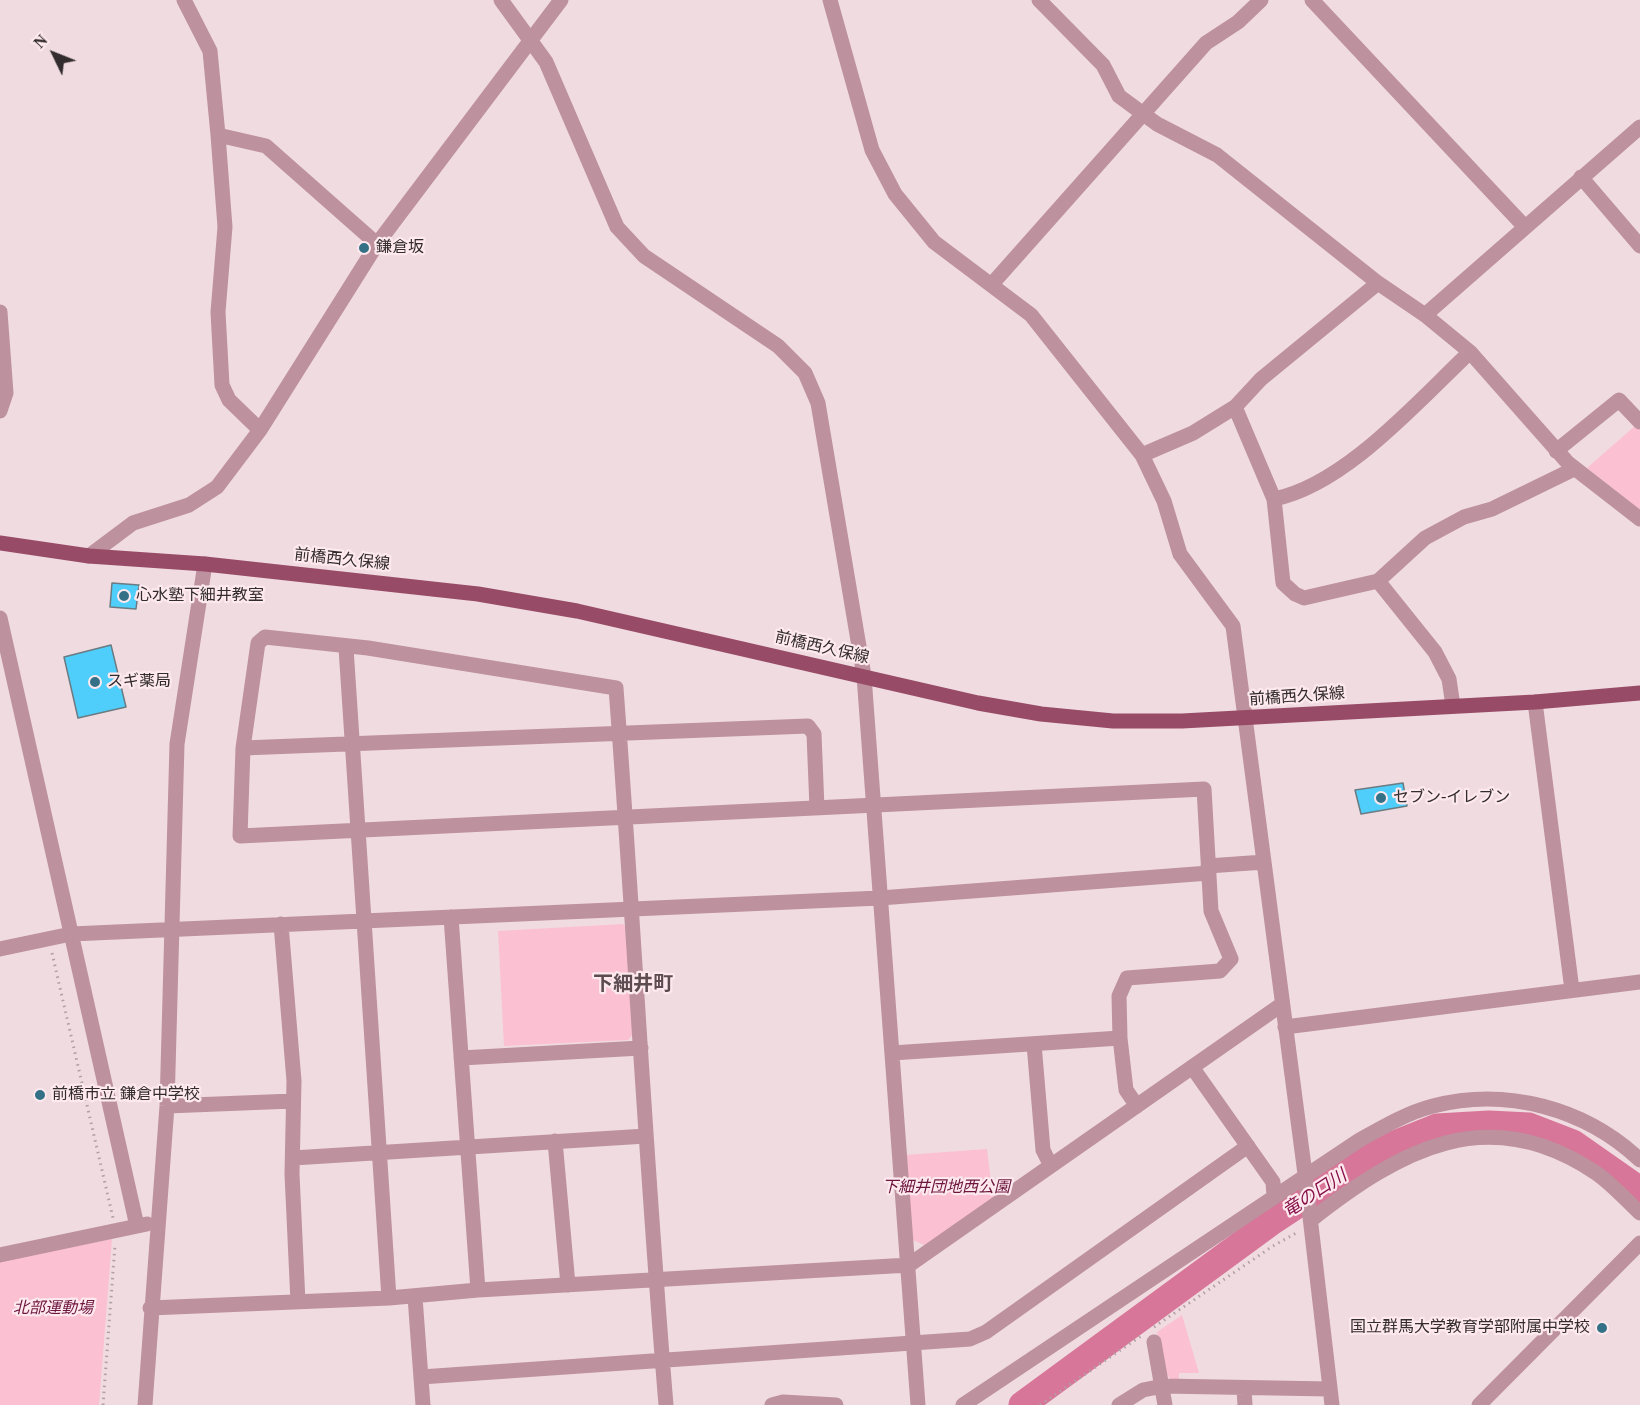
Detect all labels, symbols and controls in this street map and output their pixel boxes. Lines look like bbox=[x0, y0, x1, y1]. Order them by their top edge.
north arrow bbox=[24, 24, 84, 84]
text: N bbox=[30, 31, 51, 51]
place label: 鎌倉坂 bbox=[376, 238, 424, 258]
marker: 鎌倉坂 bbox=[357, 241, 371, 255]
street label: 前橋西久保線 bbox=[293, 545, 391, 575]
place label: 心水塾下細井教室 bbox=[136, 586, 264, 606]
marker: 心水塾下細井教室 bbox=[117, 589, 131, 603]
street label: 前橋西久保線 bbox=[773, 628, 871, 668]
place label: スギ薬局 bbox=[107, 672, 171, 692]
marker: スギ薬局 bbox=[88, 675, 102, 689]
street label: 前橋西久保線 bbox=[1248, 684, 1346, 710]
place label: セブン-イレブン bbox=[1393, 788, 1510, 808]
marker: セブン-イレブン bbox=[1374, 791, 1388, 805]
district label: 下細井町 bbox=[593, 973, 673, 997]
place label: 前橋市立 鎌倉中学校 bbox=[52, 1085, 200, 1105]
marker: 前橋市立 鎌倉中学校 bbox=[33, 1088, 47, 1102]
water label: 竜の口川 bbox=[1279, 1165, 1351, 1223]
park label: 下細井団地西公園 bbox=[882, 1178, 1010, 1198]
park label: 北部運動場 bbox=[13, 1299, 93, 1319]
place label: 国立群馬大学教育学部附属中学校 bbox=[1350, 1318, 1590, 1338]
marker: 国立群馬大学教育学部附属中学校 bbox=[1595, 1321, 1609, 1335]

